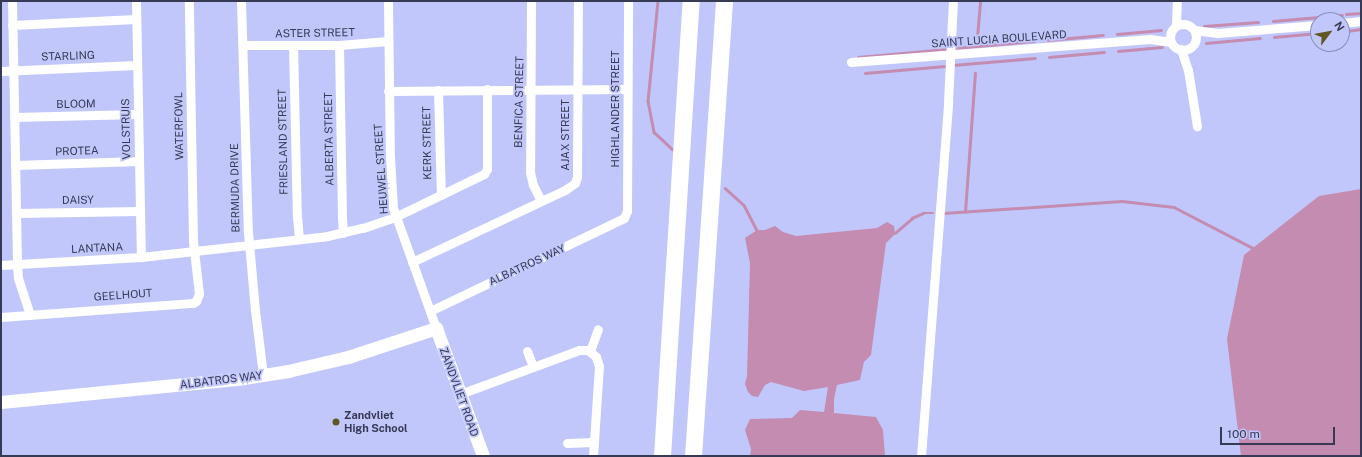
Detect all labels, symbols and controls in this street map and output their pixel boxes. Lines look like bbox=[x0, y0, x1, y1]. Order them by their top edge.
north arrow bbox=[1310, 12, 1350, 52]
text: N bbox=[1332, 19, 1347, 33]
street label: ASTER STREET bbox=[275, 26, 355, 40]
street label: SAINT LUCIA BOULEVARD bbox=[931, 28, 1067, 50]
street label: STARLING bbox=[41, 48, 95, 64]
street label: HIGHLANDER STREET bbox=[608, 51, 622, 167]
street label: BENFICA STREET bbox=[512, 56, 526, 148]
street label: FRIESLAND STREET bbox=[275, 89, 291, 195]
street label: WATERFOWL bbox=[172, 92, 186, 160]
street label: ALBERTA STREET bbox=[322, 92, 336, 186]
street label: BLOOM bbox=[56, 97, 96, 111]
street label: VOLSTRUIS bbox=[119, 98, 133, 160]
street label: AJAX STREET bbox=[558, 99, 572, 171]
street label: KERK STREET bbox=[420, 106, 434, 180]
street label: HEUWEL STREET bbox=[371, 123, 391, 215]
street label: BERMUDA DRIVE bbox=[228, 143, 242, 233]
street label: PROTEA bbox=[55, 144, 99, 158]
street label: DAISY bbox=[62, 193, 94, 207]
street label: LANTANA bbox=[71, 240, 123, 256]
street label: ALBATROS WAY bbox=[487, 241, 567, 289]
street label: GEELHOUT bbox=[93, 286, 153, 304]
street label: ZANDVLIET ROAD bbox=[437, 346, 481, 438]
street label: ALBATROS WAY bbox=[179, 368, 263, 392]
place label: Zandvliet High School bbox=[344, 409, 408, 435]
marker: Zandvliet High School bbox=[331, 417, 341, 427]
scale bar bbox=[1222, 419, 1337, 445]
text: 100 m bbox=[1227, 427, 1260, 441]

